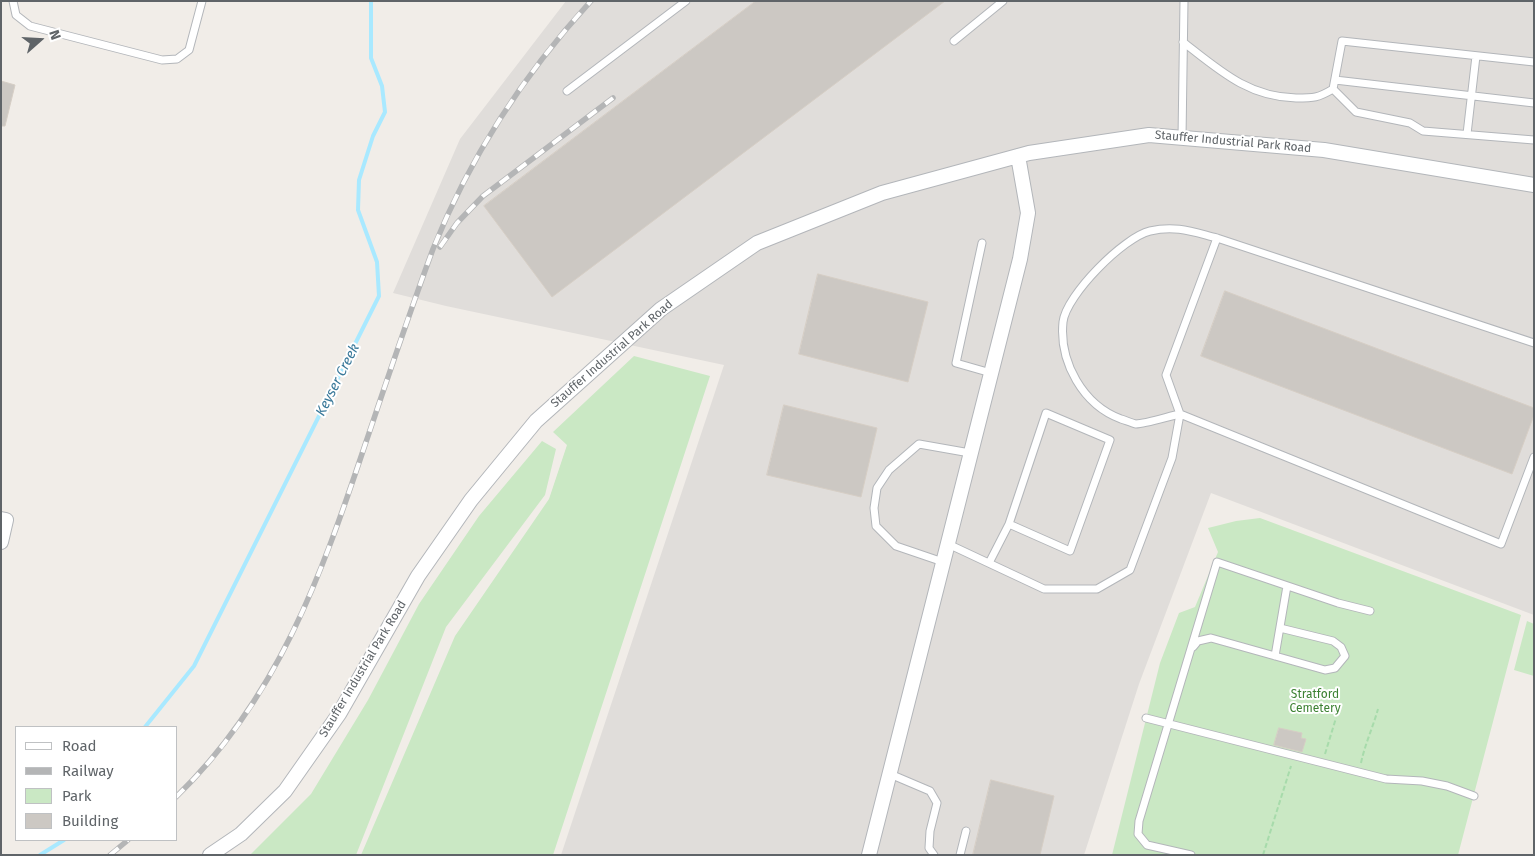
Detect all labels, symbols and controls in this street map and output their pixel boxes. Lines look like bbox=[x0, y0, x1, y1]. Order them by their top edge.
north arrow bbox=[15, 15, 65, 65]
text: N bbox=[45, 28, 64, 42]
street label: Stauffer Industrial Park Road bbox=[1154, 128, 1312, 156]
street label: Stauffer Industrial Park Road bbox=[548, 297, 676, 411]
water label: Keyser Creek bbox=[313, 341, 363, 419]
street label: Stauffer Industrial Park Road bbox=[316, 598, 410, 740]
park label: Stratford Cemetery bbox=[1289, 688, 1341, 716]
legend bbox=[15, 726, 178, 841]
text: Road bbox=[62, 737, 97, 755]
text: Railway bbox=[62, 762, 114, 780]
text: Park bbox=[62, 787, 92, 805]
text: Building bbox=[62, 812, 118, 830]

